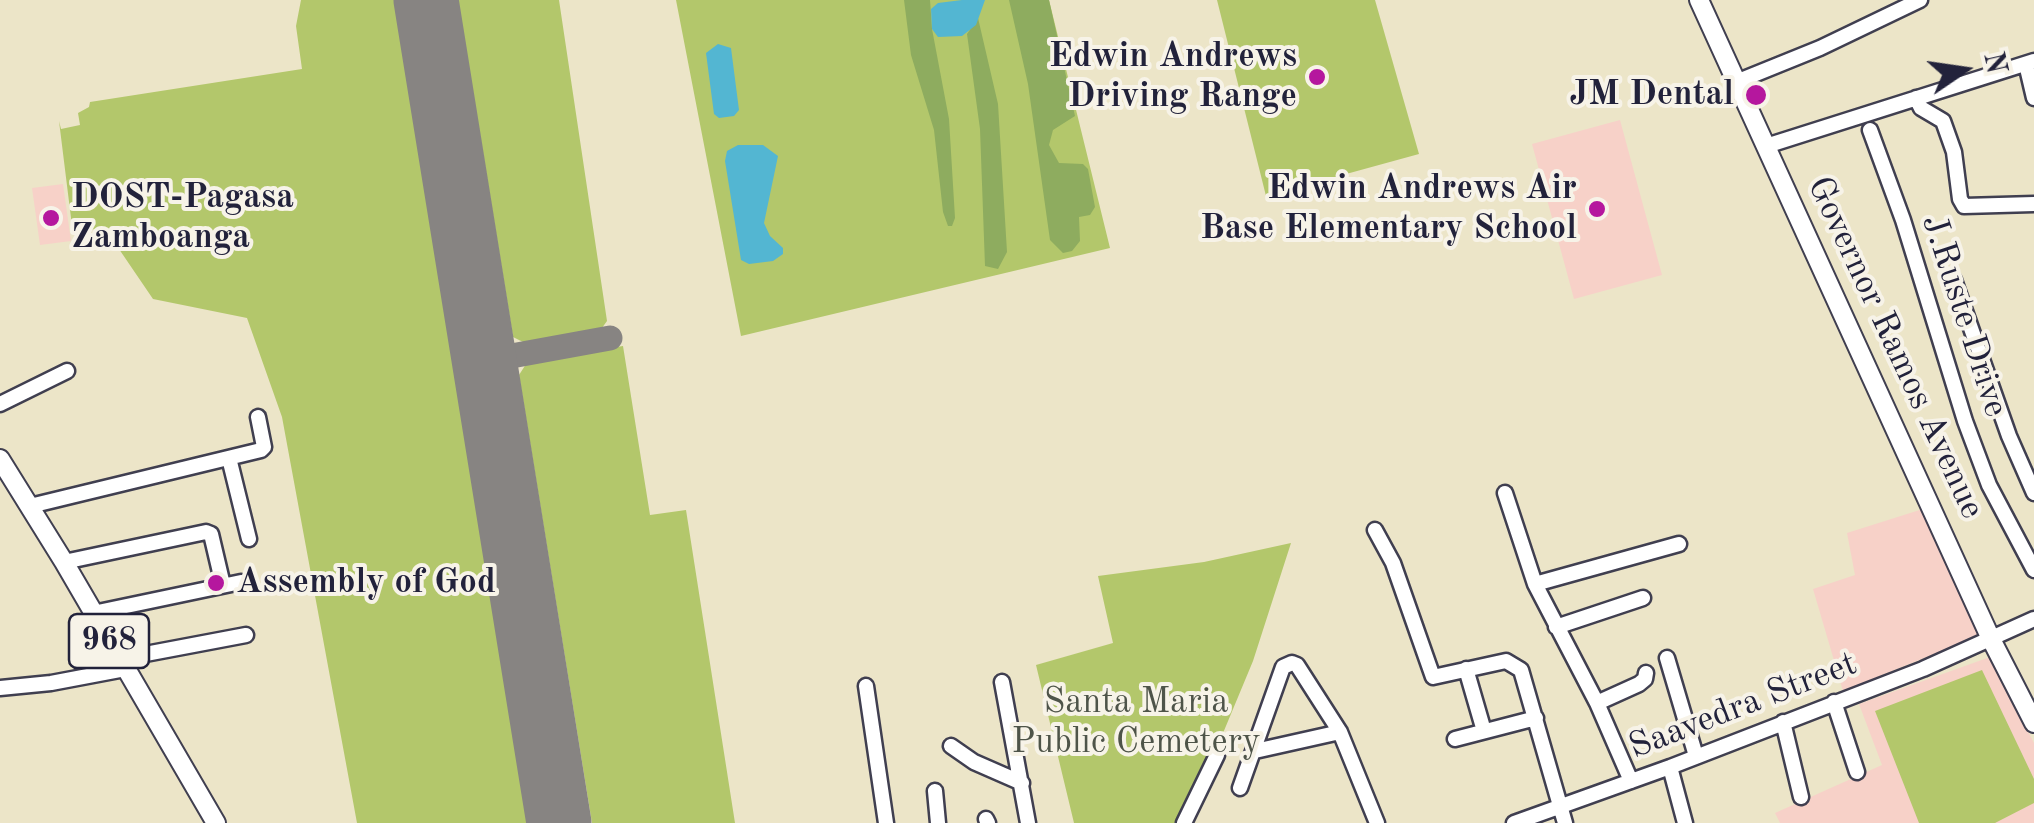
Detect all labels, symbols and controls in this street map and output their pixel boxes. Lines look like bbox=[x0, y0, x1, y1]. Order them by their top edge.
north arrow bbox=[1914, 20, 2014, 120]
place label: Edwin Andrews Driving Range bbox=[1049, 36, 1297, 118]
text: N bbox=[1977, 50, 2009, 77]
marker: Edwin Andrews Driving Range bbox=[1306, 66, 1328, 88]
place label: JM Dental bbox=[1569, 74, 1734, 116]
marker: JM Dental bbox=[1743, 82, 1769, 108]
place label: Edwin Andrews Air Base Elementary School bbox=[1200, 168, 1577, 250]
street label: Governor Ramos Avenue bbox=[1797, 170, 1993, 526]
place label: DOST-Pagasa Zamboanga bbox=[71, 177, 294, 259]
marker: Edwin Andrews Air Base Elementary School bbox=[1586, 198, 1608, 220]
marker: DOST-Pagasa Zamboanga bbox=[40, 207, 62, 229]
street label: J.Ruste Drive bbox=[1912, 210, 2016, 422]
place label: Assembly of God bbox=[236, 562, 496, 604]
marker: Assembly of God bbox=[205, 572, 227, 594]
road number: 968 bbox=[69, 614, 149, 668]
street label: Saavedra Street bbox=[1623, 643, 1863, 769]
park label: Santa Maria Public Cemetery bbox=[1011, 682, 1261, 764]

